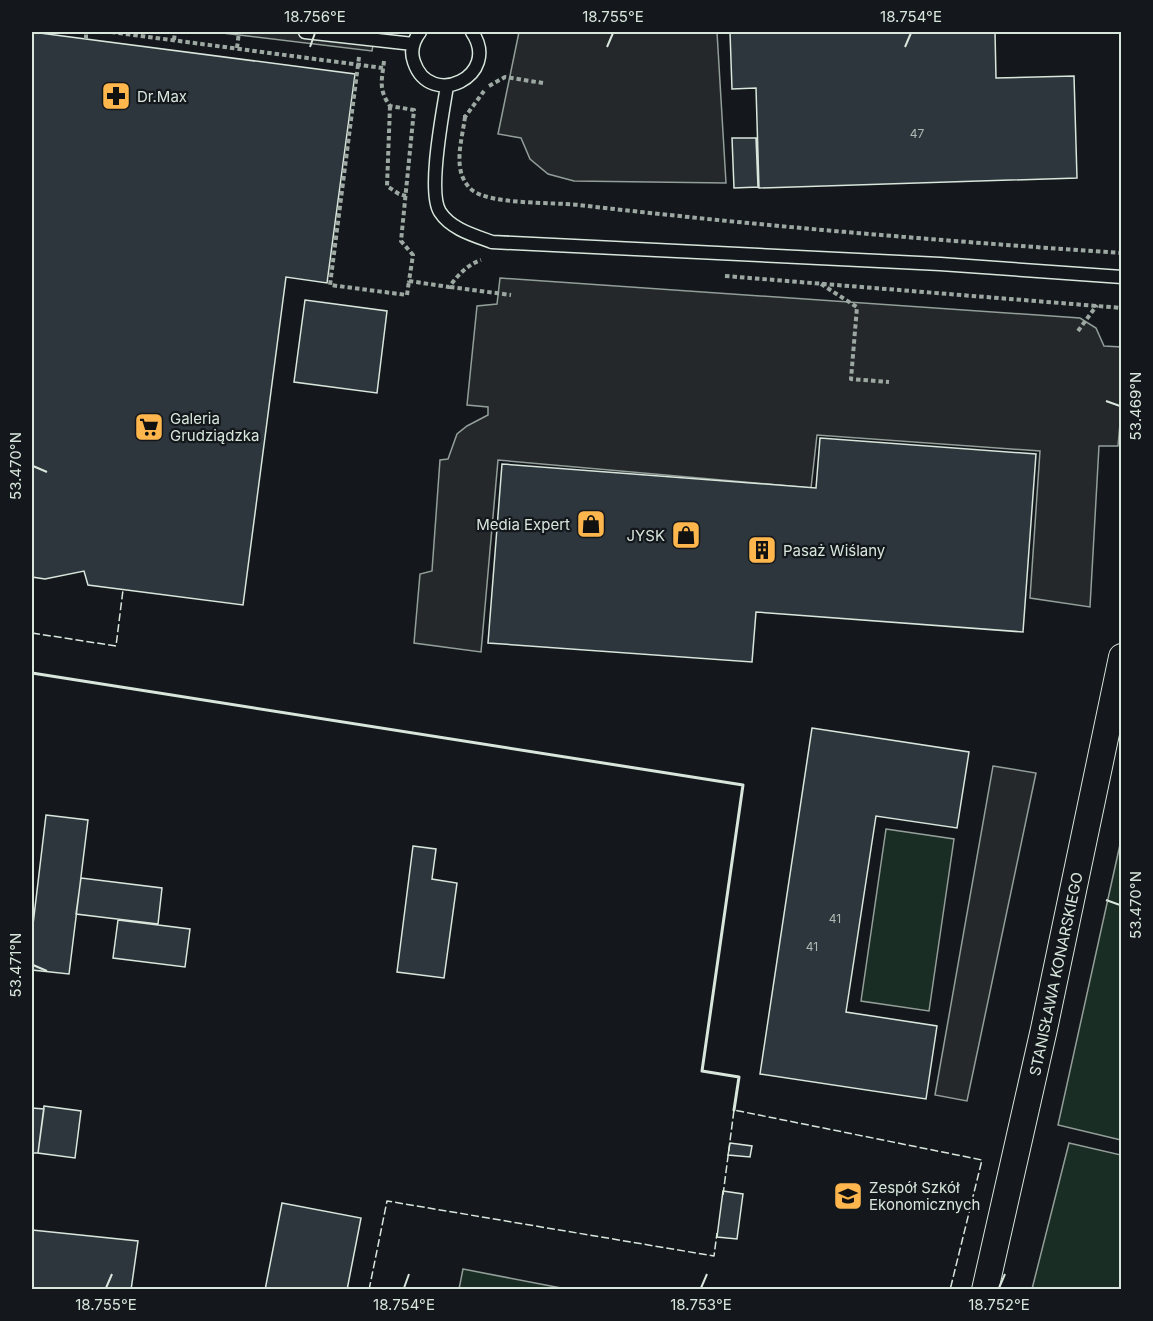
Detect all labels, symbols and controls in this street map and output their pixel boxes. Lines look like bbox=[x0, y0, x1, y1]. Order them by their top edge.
text: 18.756°E bbox=[284, 7, 346, 26]
text: 18.755°E bbox=[582, 7, 644, 26]
text: 18.754°E bbox=[880, 7, 942, 26]
pharmacy icon: Dr.Max bbox=[100, 80, 132, 112]
place label: Dr.Max bbox=[137, 87, 187, 106]
house number: 47 bbox=[910, 126, 924, 141]
text: 53.469°N bbox=[1126, 372, 1145, 440]
place label: Galeria Grudziądzka bbox=[170, 409, 259, 445]
supermarket icon: Galeria Grudziądzka bbox=[133, 411, 165, 443]
text: 53.470°N bbox=[6, 432, 25, 500]
shop icon: Media Expert bbox=[575, 508, 607, 540]
place label: Media Expert bbox=[476, 515, 570, 534]
shop icon: JYSK bbox=[670, 519, 702, 551]
place label: JYSK bbox=[627, 526, 665, 545]
building icon: Pasaż Wiślany bbox=[746, 534, 778, 566]
place label: Pasaż Wiślany bbox=[783, 541, 886, 560]
street label: STANISŁAWA KONARSKIEGO bbox=[1025, 870, 1087, 1078]
text: 53.470°N bbox=[1126, 871, 1145, 939]
house number: 41 bbox=[829, 911, 841, 926]
text: 53.471°N bbox=[6, 933, 25, 997]
house number: 41 bbox=[806, 939, 818, 954]
place label: Zespół Szkół Ekonomicznych bbox=[869, 1178, 980, 1214]
school or university icon: Zespół Szkół Ekonomicznych bbox=[832, 1180, 864, 1212]
text: 18.755°E bbox=[75, 1295, 137, 1314]
text: 18.754°E bbox=[373, 1295, 435, 1314]
text: 18.753°E bbox=[670, 1295, 732, 1314]
text: 18.752°E bbox=[968, 1295, 1030, 1314]

